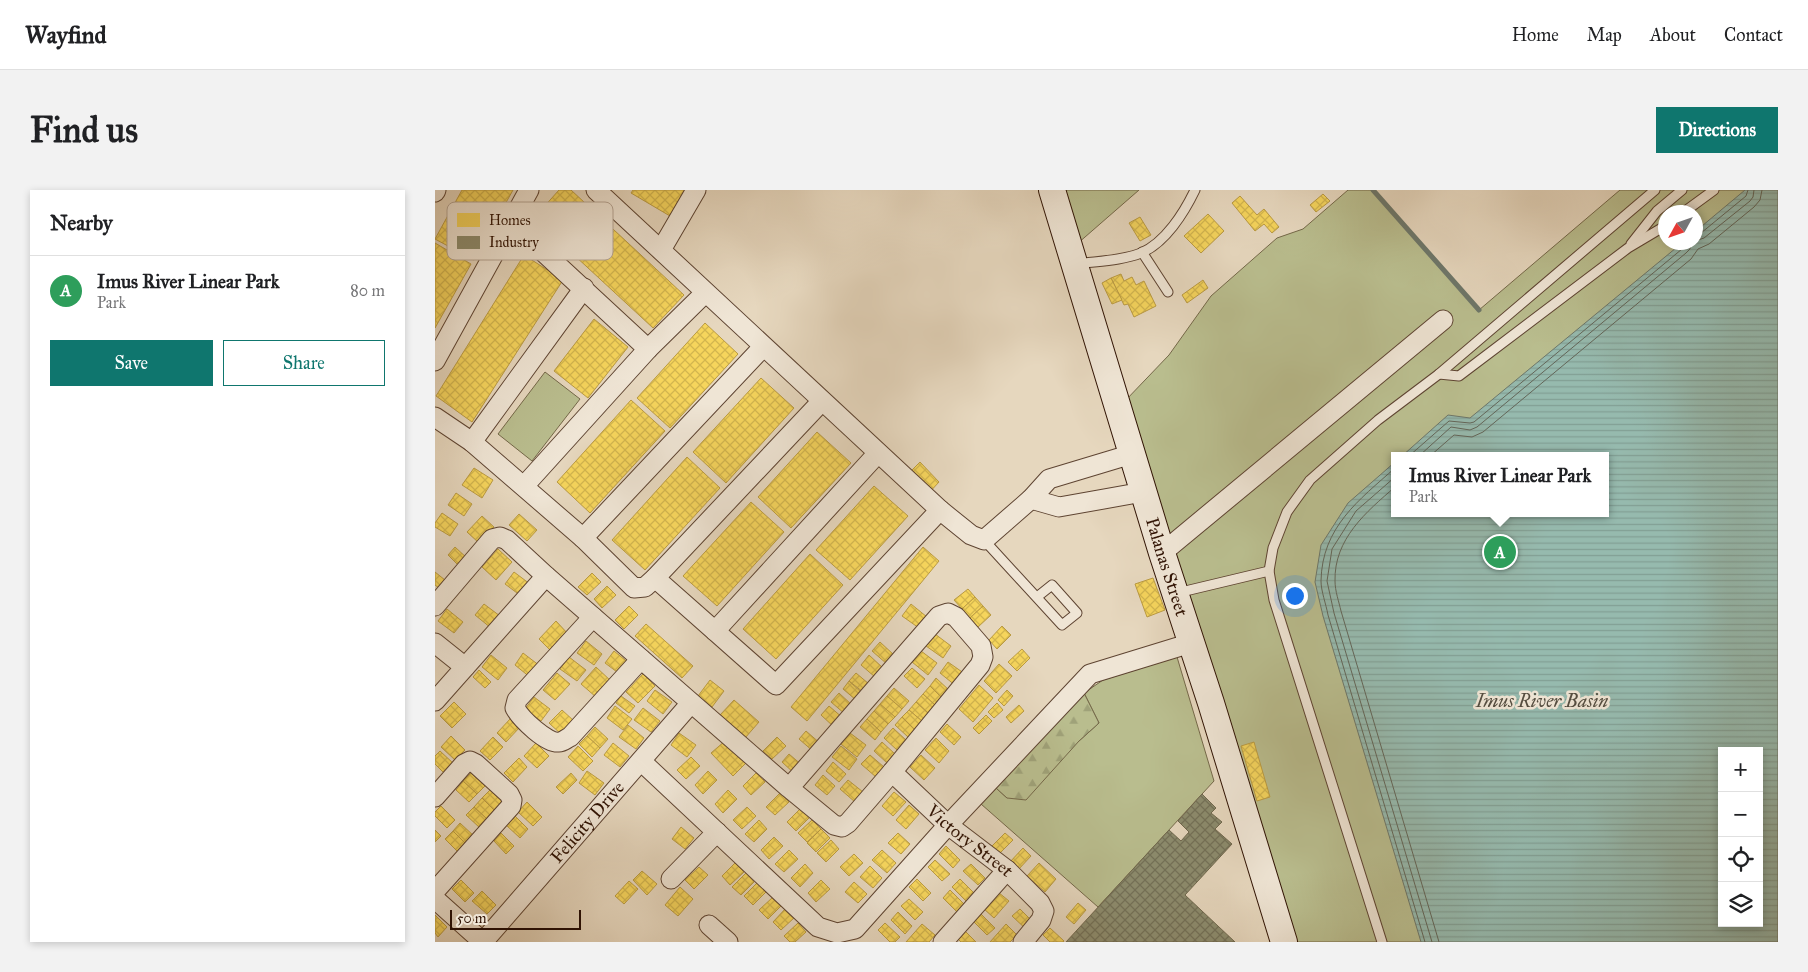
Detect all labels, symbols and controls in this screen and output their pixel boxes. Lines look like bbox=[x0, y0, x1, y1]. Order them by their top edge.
text: Wayfind bbox=[25, 20, 107, 50]
text: Home bbox=[1512, 24, 1559, 46]
text: Map bbox=[1587, 24, 1622, 46]
text: About bbox=[1650, 24, 1696, 46]
text: Contact bbox=[1724, 24, 1783, 46]
button: Directions bbox=[1656, 107, 1778, 153]
text: Find us bbox=[30, 109, 138, 152]
legend bbox=[447, 202, 613, 260]
north arrow bbox=[1658, 205, 1703, 250]
text: Nearby bbox=[50, 210, 113, 236]
text: Homes bbox=[489, 212, 531, 229]
text: Industry bbox=[489, 234, 539, 251]
text: Imus River Linear Park bbox=[97, 270, 280, 293]
text: A bbox=[61, 281, 71, 300]
text: 80 m bbox=[350, 281, 385, 300]
text: Park bbox=[97, 293, 126, 312]
button: Save bbox=[50, 340, 213, 386]
button: Share bbox=[223, 340, 385, 386]
popup bbox=[1391, 452, 1609, 517]
text: Imus River Linear Park bbox=[1409, 464, 1591, 487]
text: Park bbox=[1409, 487, 1438, 506]
street label: Palanas Street bbox=[1141, 515, 1193, 620]
pin: A bbox=[1484, 533, 1516, 571]
your location bbox=[1282, 583, 1308, 609]
water label: Imus River Basin bbox=[1475, 689, 1608, 712]
map controls bbox=[1718, 747, 1763, 927]
button: + bbox=[1718, 747, 1763, 792]
street label: Felicity Drive bbox=[546, 777, 629, 868]
button: − bbox=[1718, 792, 1763, 837]
street label: Victory Street bbox=[921, 799, 1019, 882]
button: locate bbox=[1718, 837, 1763, 882]
button: layers bbox=[1718, 882, 1763, 927]
scale bar bbox=[450, 907, 581, 930]
text: 50 m bbox=[457, 910, 486, 927]

